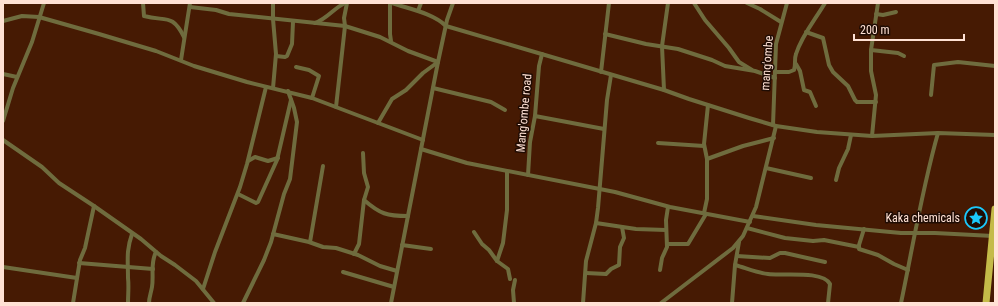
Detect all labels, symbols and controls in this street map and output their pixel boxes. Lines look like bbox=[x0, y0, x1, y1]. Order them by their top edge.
scale bar bbox=[854, 16, 964, 42]
text: 200 m bbox=[860, 23, 890, 37]
street label: mang'ombe bbox=[758, 35, 776, 91]
street label: Mang'ombe road bbox=[514, 73, 534, 153]
place icon: Kaka chemicals bbox=[963, 205, 989, 231]
place label: Kaka chemicals bbox=[886, 211, 960, 225]

